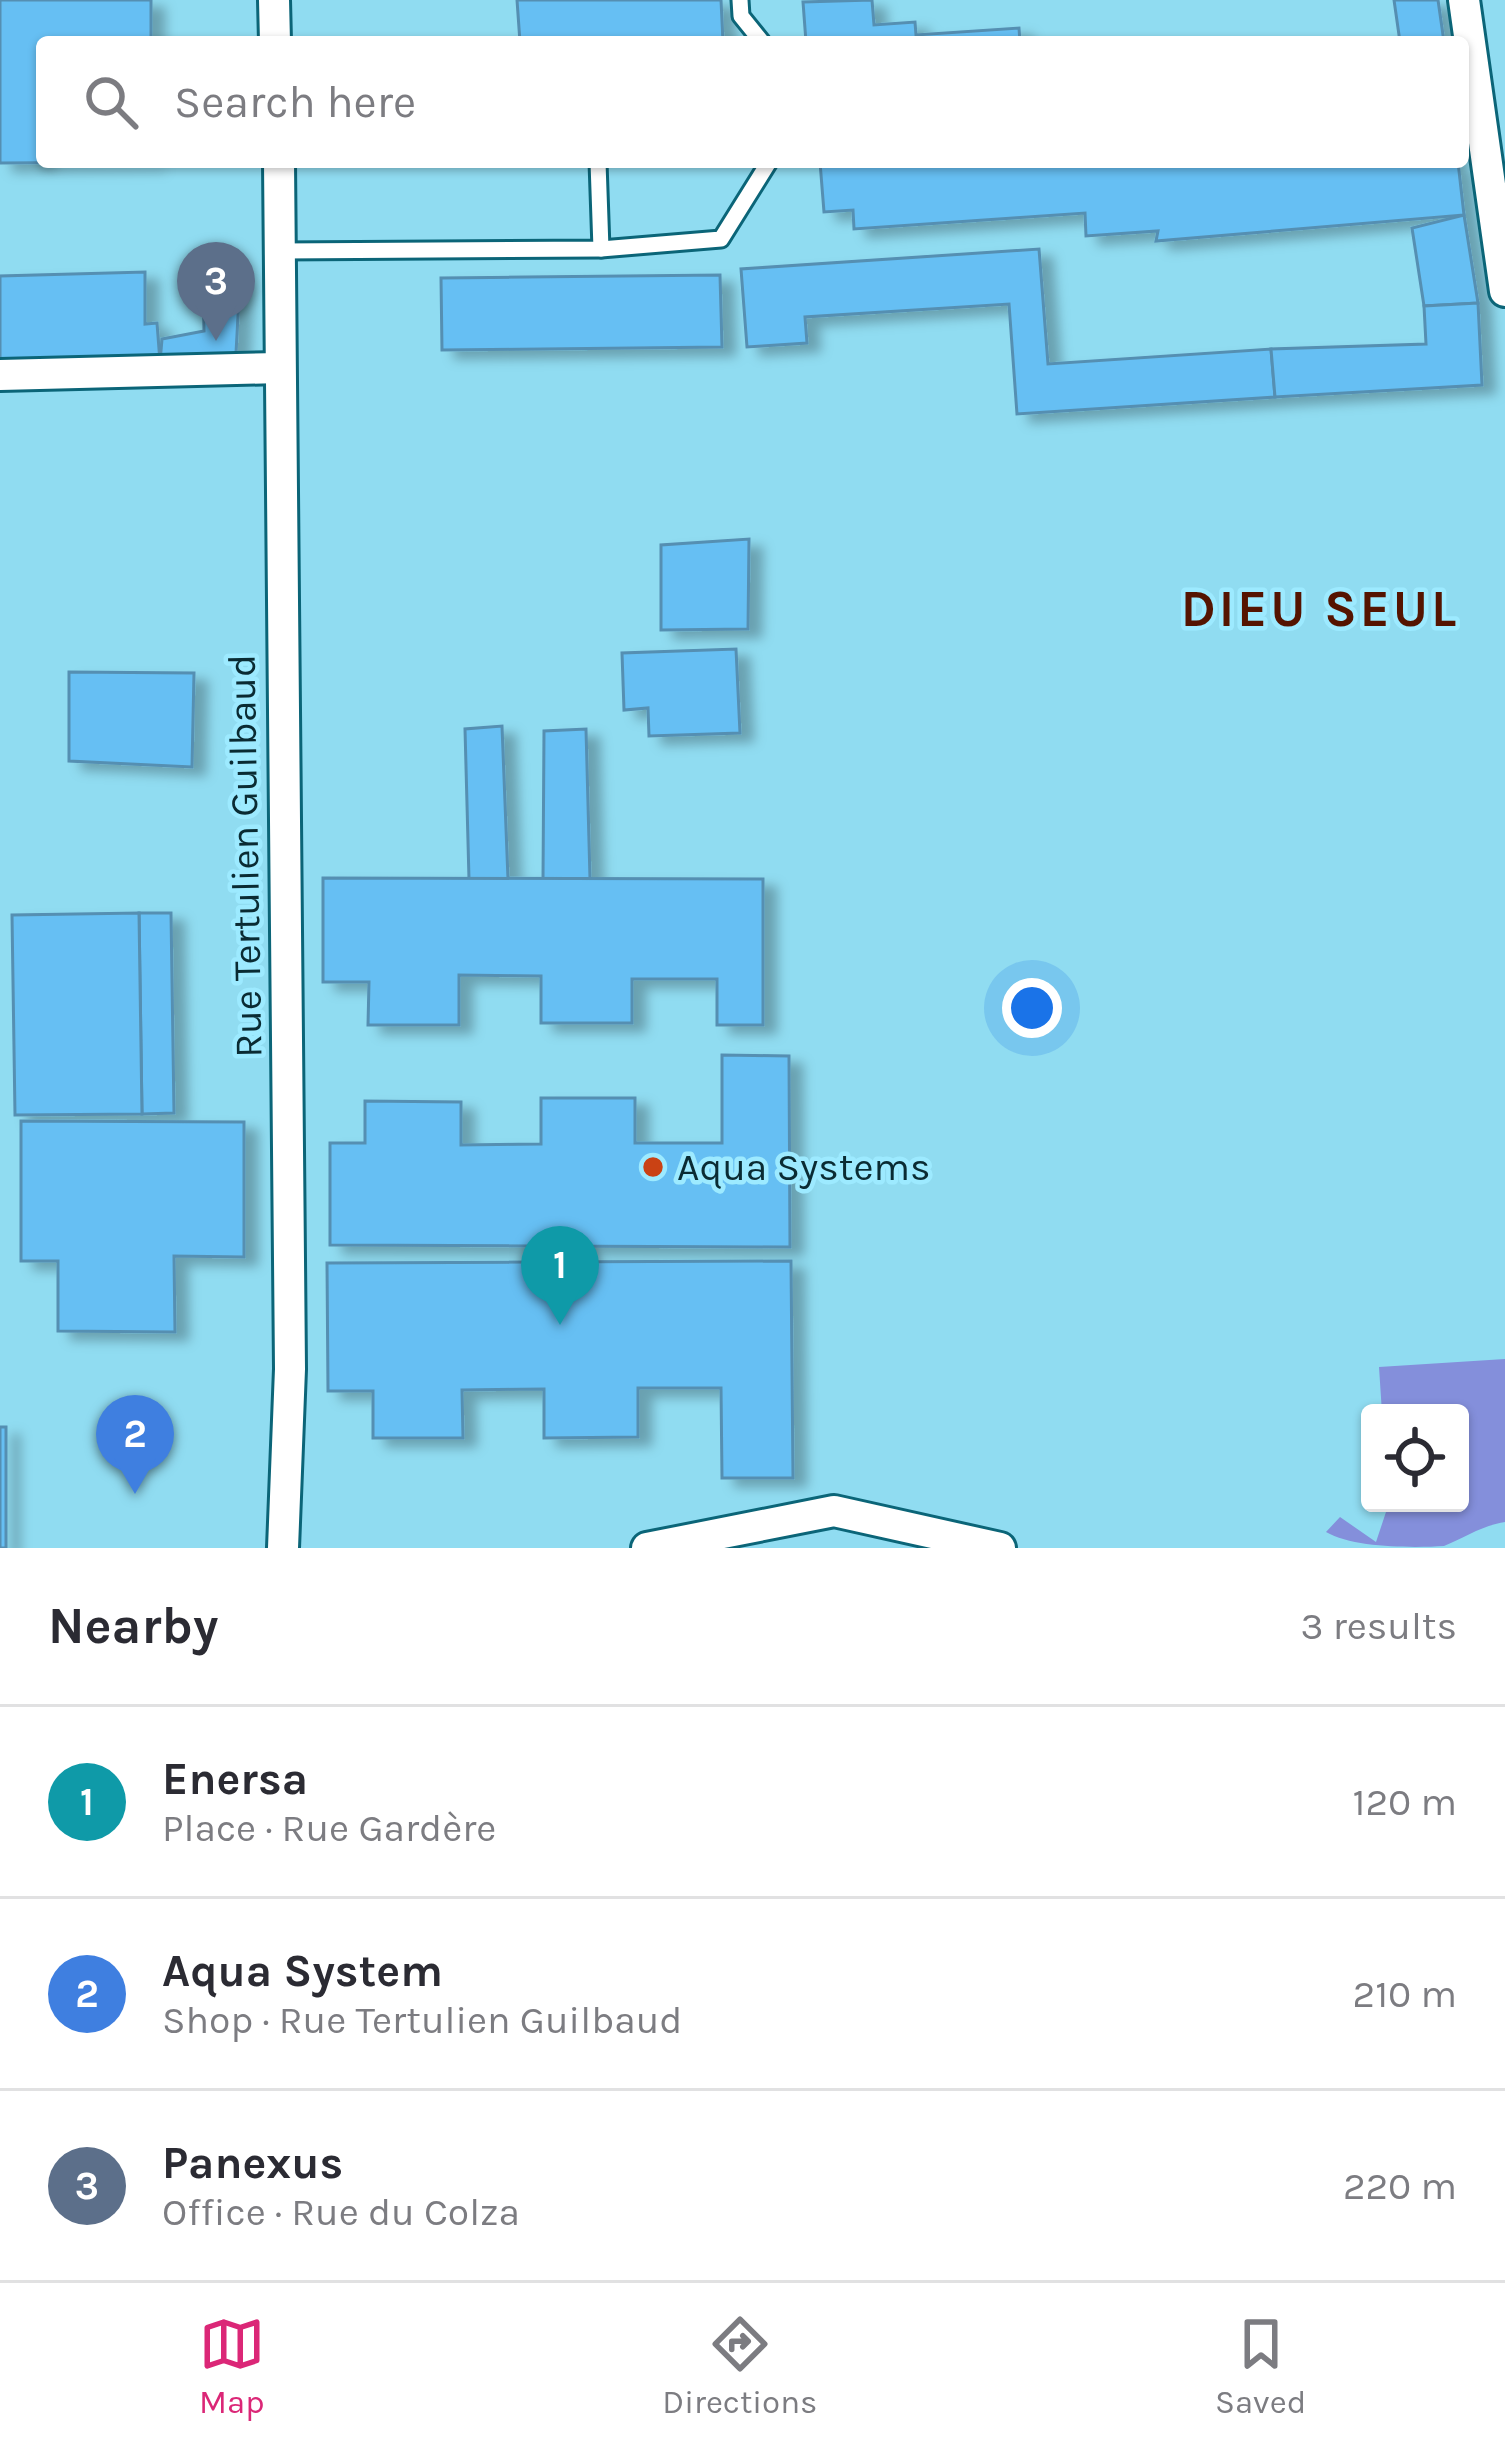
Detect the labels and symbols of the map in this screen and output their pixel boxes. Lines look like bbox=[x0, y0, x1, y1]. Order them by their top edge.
pin: 3 bbox=[177, 242, 255, 341]
district label: DIEU SEUL bbox=[1181, 579, 1459, 639]
street label: Rue Tertulien Guilbaud bbox=[218, 654, 272, 1058]
your location bbox=[1002, 978, 1062, 1038]
place label: Aqua Systems bbox=[677, 1144, 930, 1190]
marker: Aqua Systems bbox=[640, 1154, 666, 1180]
pin: 1 bbox=[521, 1226, 599, 1325]
pin: 2 bbox=[96, 1395, 174, 1494]

